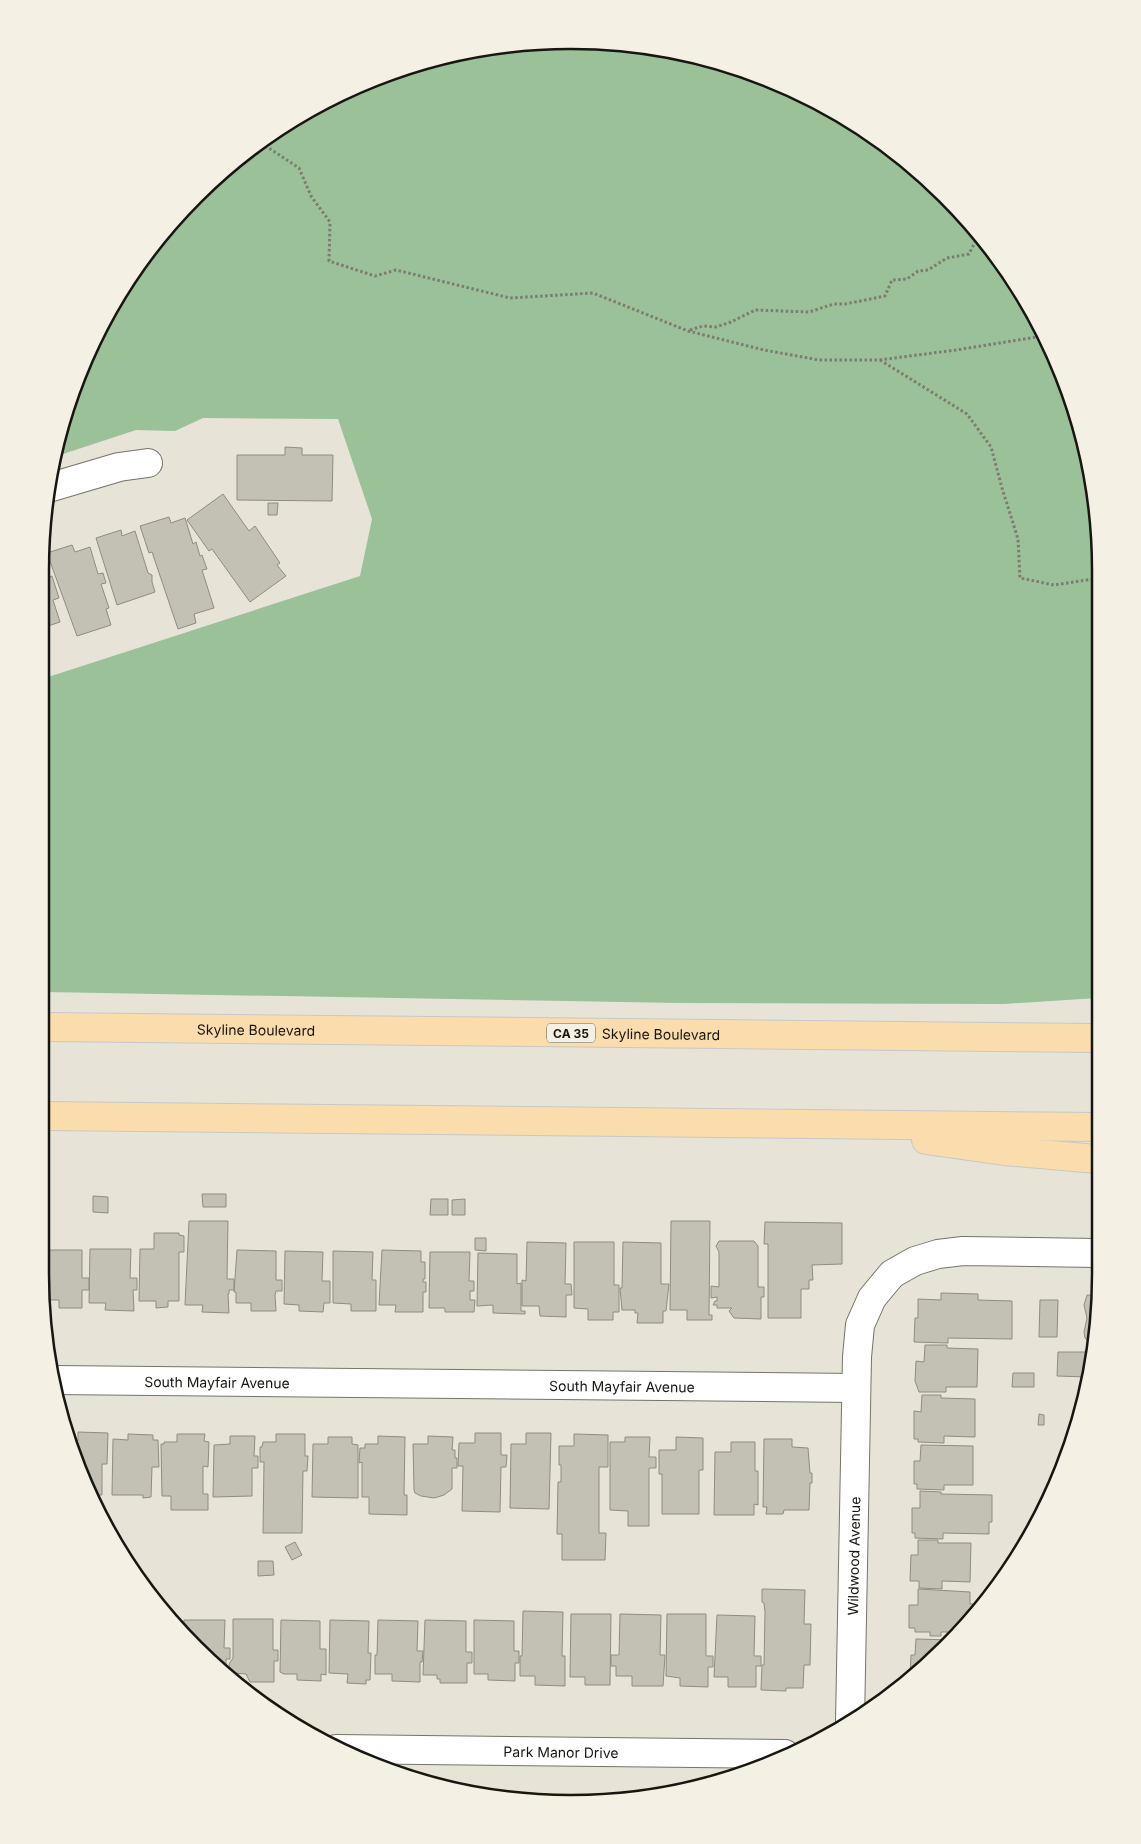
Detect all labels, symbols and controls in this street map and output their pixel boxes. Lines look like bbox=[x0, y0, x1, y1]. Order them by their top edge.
street label: Skyline Boulevard bbox=[197, 1020, 315, 1038]
road number: CA 35 bbox=[547, 1024, 595, 1042]
street label: Skyline Boulevard bbox=[602, 1024, 720, 1043]
street label: South Mayfair Avenue bbox=[144, 1372, 290, 1391]
street label: South Mayfair Avenue bbox=[549, 1376, 695, 1395]
street label: Wildwood Avenue bbox=[844, 1496, 863, 1616]
street label: Park Manor Drive bbox=[503, 1742, 619, 1761]

